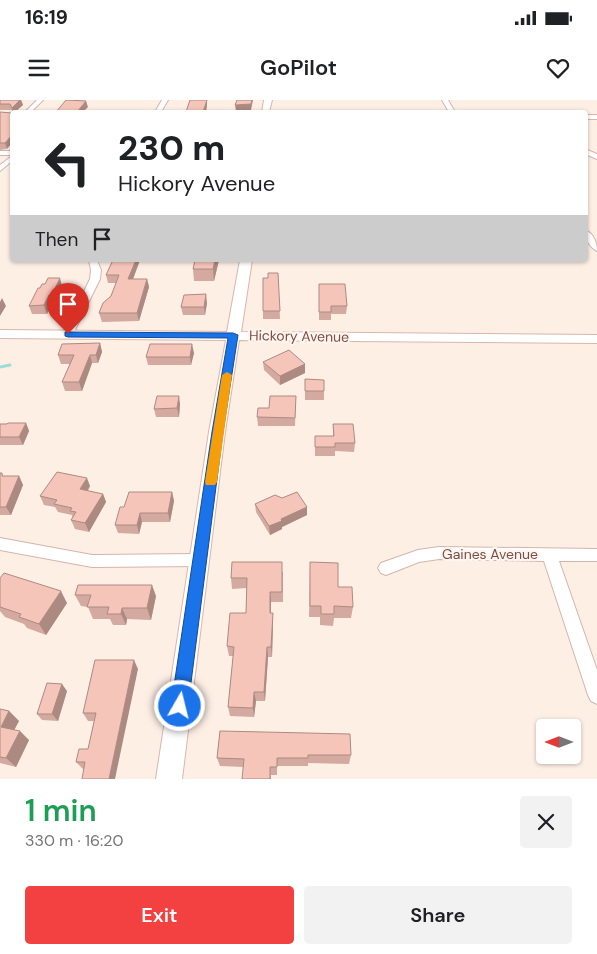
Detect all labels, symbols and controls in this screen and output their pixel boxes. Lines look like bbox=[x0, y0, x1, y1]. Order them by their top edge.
text: 16:19 bbox=[25, 5, 68, 30]
text: GoPilot bbox=[260, 53, 337, 82]
icon: menu bbox=[25, 54, 53, 82]
icon: heart bbox=[544, 54, 572, 82]
text: 230 m bbox=[118, 125, 225, 171]
icon: left bbox=[35, 130, 100, 195]
text: Hickory Avenue bbox=[118, 169, 275, 198]
icon: arrive bbox=[88, 225, 116, 253]
text: Then bbox=[35, 227, 78, 252]
pin bbox=[47, 283, 89, 334]
icon: arrive bbox=[54, 290, 82, 318]
street label: Hickory Avenue bbox=[249, 326, 349, 346]
street label: Gaines Avenue bbox=[442, 545, 538, 563]
position arrow bbox=[153, 679, 205, 731]
north arrow bbox=[536, 719, 581, 764]
map controls bbox=[536, 719, 581, 764]
text: 1 min bbox=[25, 791, 97, 830]
button: close bbox=[520, 796, 572, 848]
text: 330 m · 16:20 bbox=[25, 830, 123, 851]
button: Exit bbox=[25, 886, 294, 944]
button: Share bbox=[304, 886, 572, 944]

